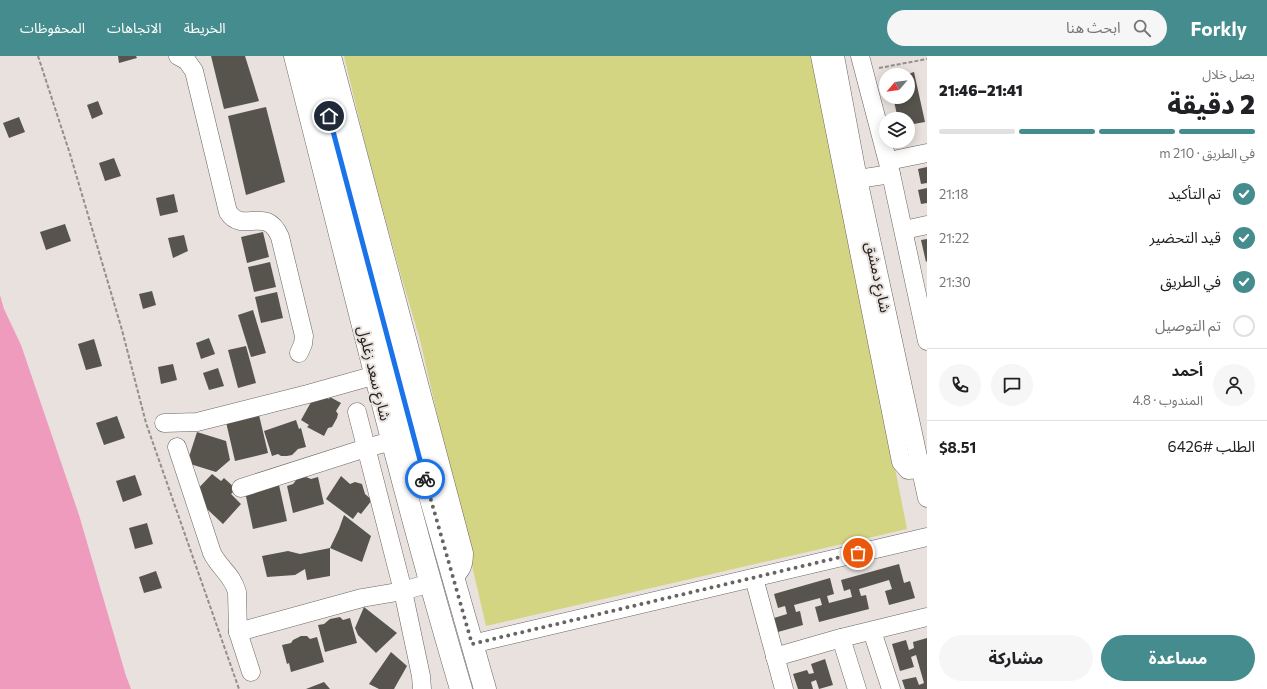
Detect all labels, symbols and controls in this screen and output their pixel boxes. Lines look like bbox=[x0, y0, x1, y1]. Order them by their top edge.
search box bbox=[887, 10, 1167, 46]
icon: search bbox=[1131, 17, 1153, 39]
text: Forkly bbox=[1191, 17, 1247, 40]
text: ابحث هنا bbox=[1066, 18, 1121, 36]
text: المحفوظات bbox=[20, 19, 85, 36]
text: الاتجاهات bbox=[107, 19, 162, 36]
text: الخريطة bbox=[184, 19, 226, 36]
text: يصل خلال bbox=[1202, 66, 1255, 82]
north arrow bbox=[879, 68, 915, 104]
map controls bbox=[879, 68, 915, 148]
text: 21:41–21:46 bbox=[939, 81, 1023, 99]
text: 2 دقيقة bbox=[1167, 88, 1255, 119]
pin bbox=[312, 99, 346, 133]
icon: home bbox=[318, 105, 340, 127]
button: layers bbox=[879, 112, 915, 148]
text: في الطريق · 210 m bbox=[1159, 145, 1255, 161]
icon: check bbox=[1233, 183, 1255, 205]
text: تم التأكيد bbox=[1168, 184, 1221, 202]
text: 21:18 bbox=[939, 186, 968, 202]
icon: check bbox=[1233, 227, 1255, 249]
text: قيد التحضير bbox=[1149, 228, 1221, 246]
text: 21:22 bbox=[939, 230, 969, 246]
street label: شارع دمشق bbox=[859, 240, 895, 315]
icon: check bbox=[1233, 271, 1255, 293]
text: في الطريق bbox=[1160, 272, 1221, 290]
text: 21:30 bbox=[939, 274, 971, 290]
text: تم التوصيل bbox=[1155, 316, 1221, 334]
street label: شارع سعد زغلول bbox=[351, 324, 396, 424]
text: أحمد bbox=[1172, 361, 1203, 379]
button: phone bbox=[939, 364, 981, 406]
button: chat bbox=[991, 364, 1033, 406]
button: person bbox=[1213, 364, 1255, 406]
text: المندوب · 4.8 bbox=[1132, 392, 1203, 408]
text: الطلب #6426 bbox=[1168, 437, 1255, 455]
text: $8.51 bbox=[939, 438, 976, 456]
courier bbox=[405, 459, 445, 499]
icon: bike bbox=[414, 468, 436, 490]
pin bbox=[841, 536, 875, 570]
icon: bag bbox=[847, 542, 869, 564]
button: مشاركة bbox=[939, 635, 1093, 681]
button: مساعدة bbox=[1101, 635, 1255, 681]

